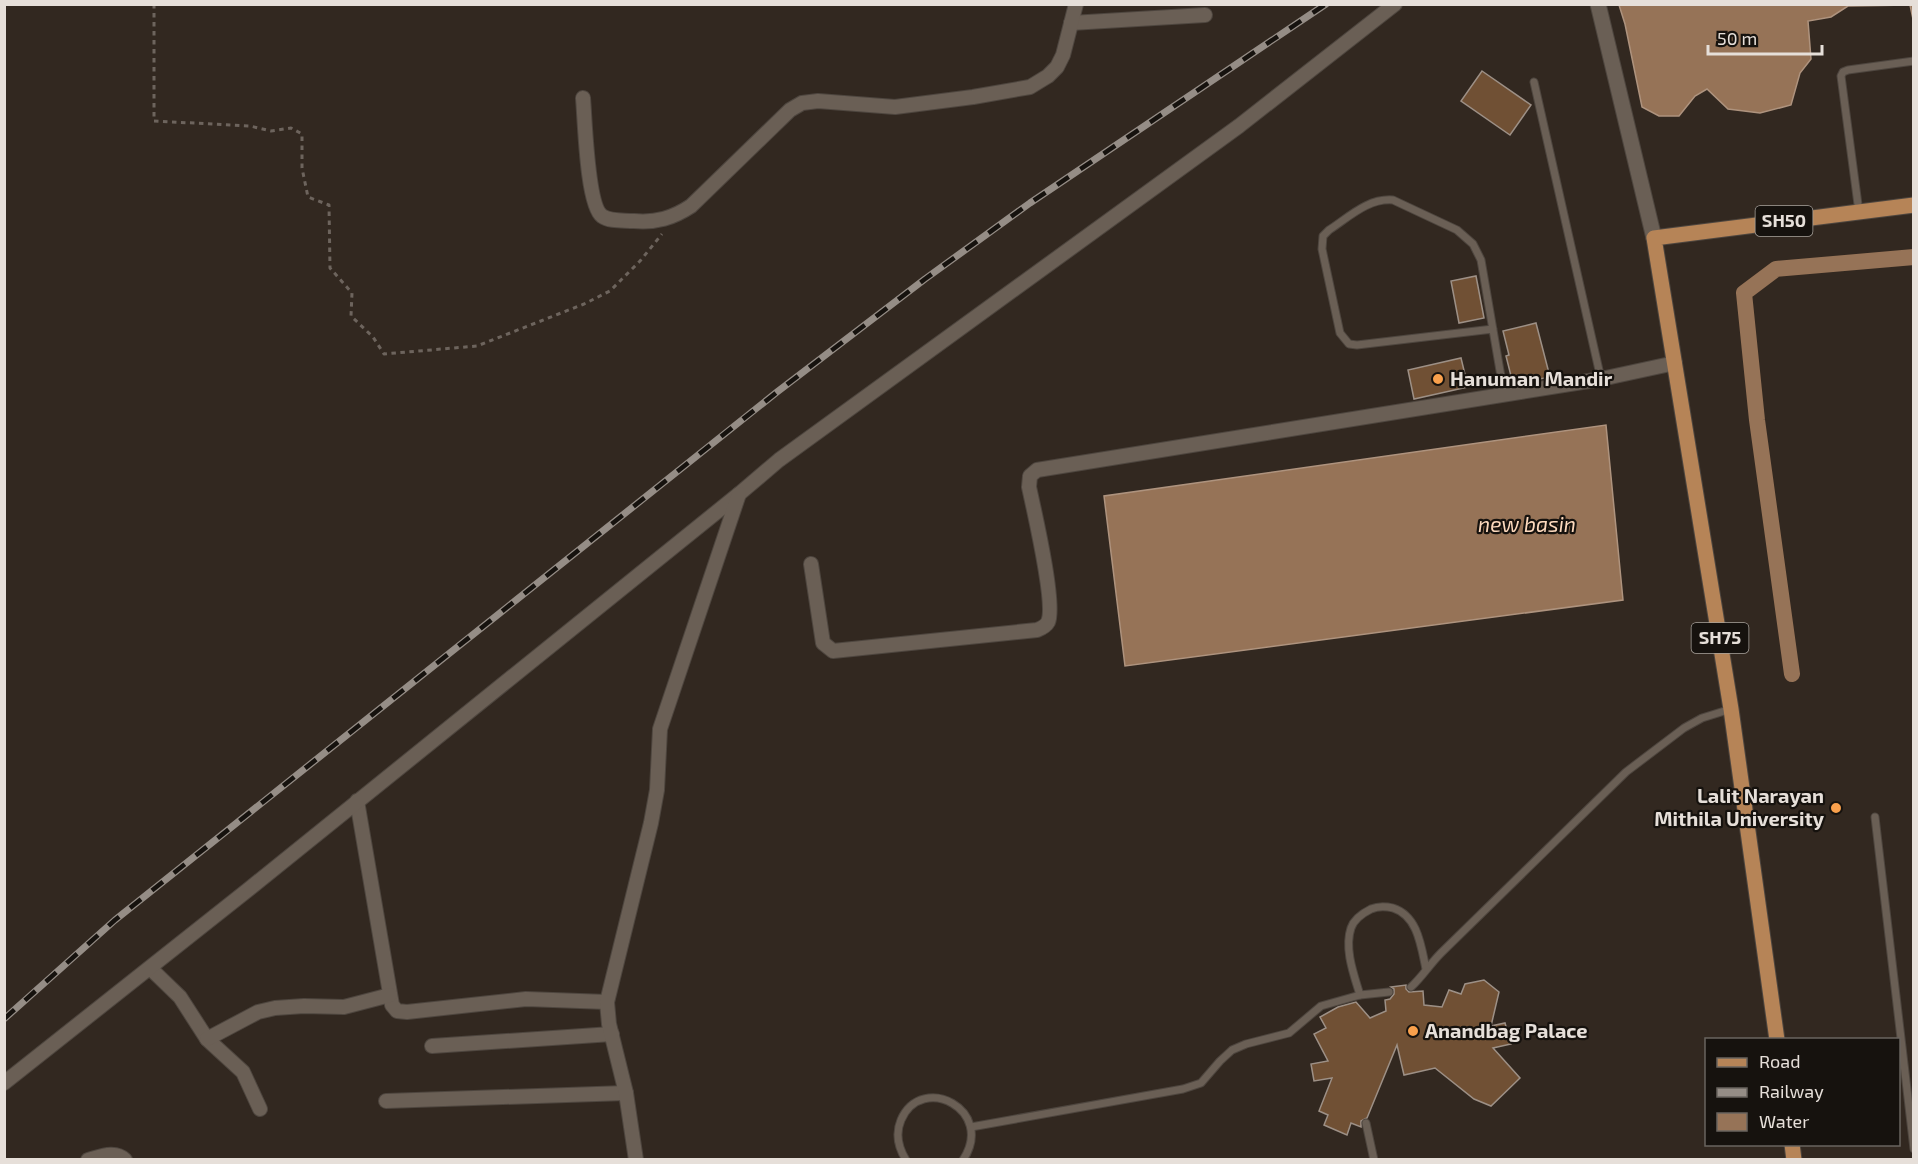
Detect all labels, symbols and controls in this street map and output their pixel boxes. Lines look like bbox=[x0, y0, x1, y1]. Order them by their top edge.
scale bar bbox=[1708, 18, 1822, 56]
text: 50 m bbox=[1717, 27, 1757, 49]
road number: SH50 bbox=[1756, 206, 1812, 236]
place label: Hanuman Mandir bbox=[1450, 366, 1613, 390]
marker: Hanuman Mandir bbox=[1431, 372, 1445, 386]
water label: new basin bbox=[1478, 511, 1576, 536]
road number: SH75 bbox=[1692, 623, 1748, 653]
place label: Lalit Narayan Mithila University bbox=[1654, 783, 1825, 831]
marker: Lalit Narayan Mithila University bbox=[1829, 801, 1843, 815]
place label: Anandbag Palace bbox=[1425, 1018, 1588, 1042]
marker: Anandbag Palace bbox=[1406, 1024, 1420, 1038]
legend bbox=[1705, 1038, 1900, 1146]
text: Road bbox=[1759, 1050, 1800, 1072]
text: Railway bbox=[1759, 1080, 1824, 1102]
text: Water bbox=[1759, 1110, 1809, 1132]

